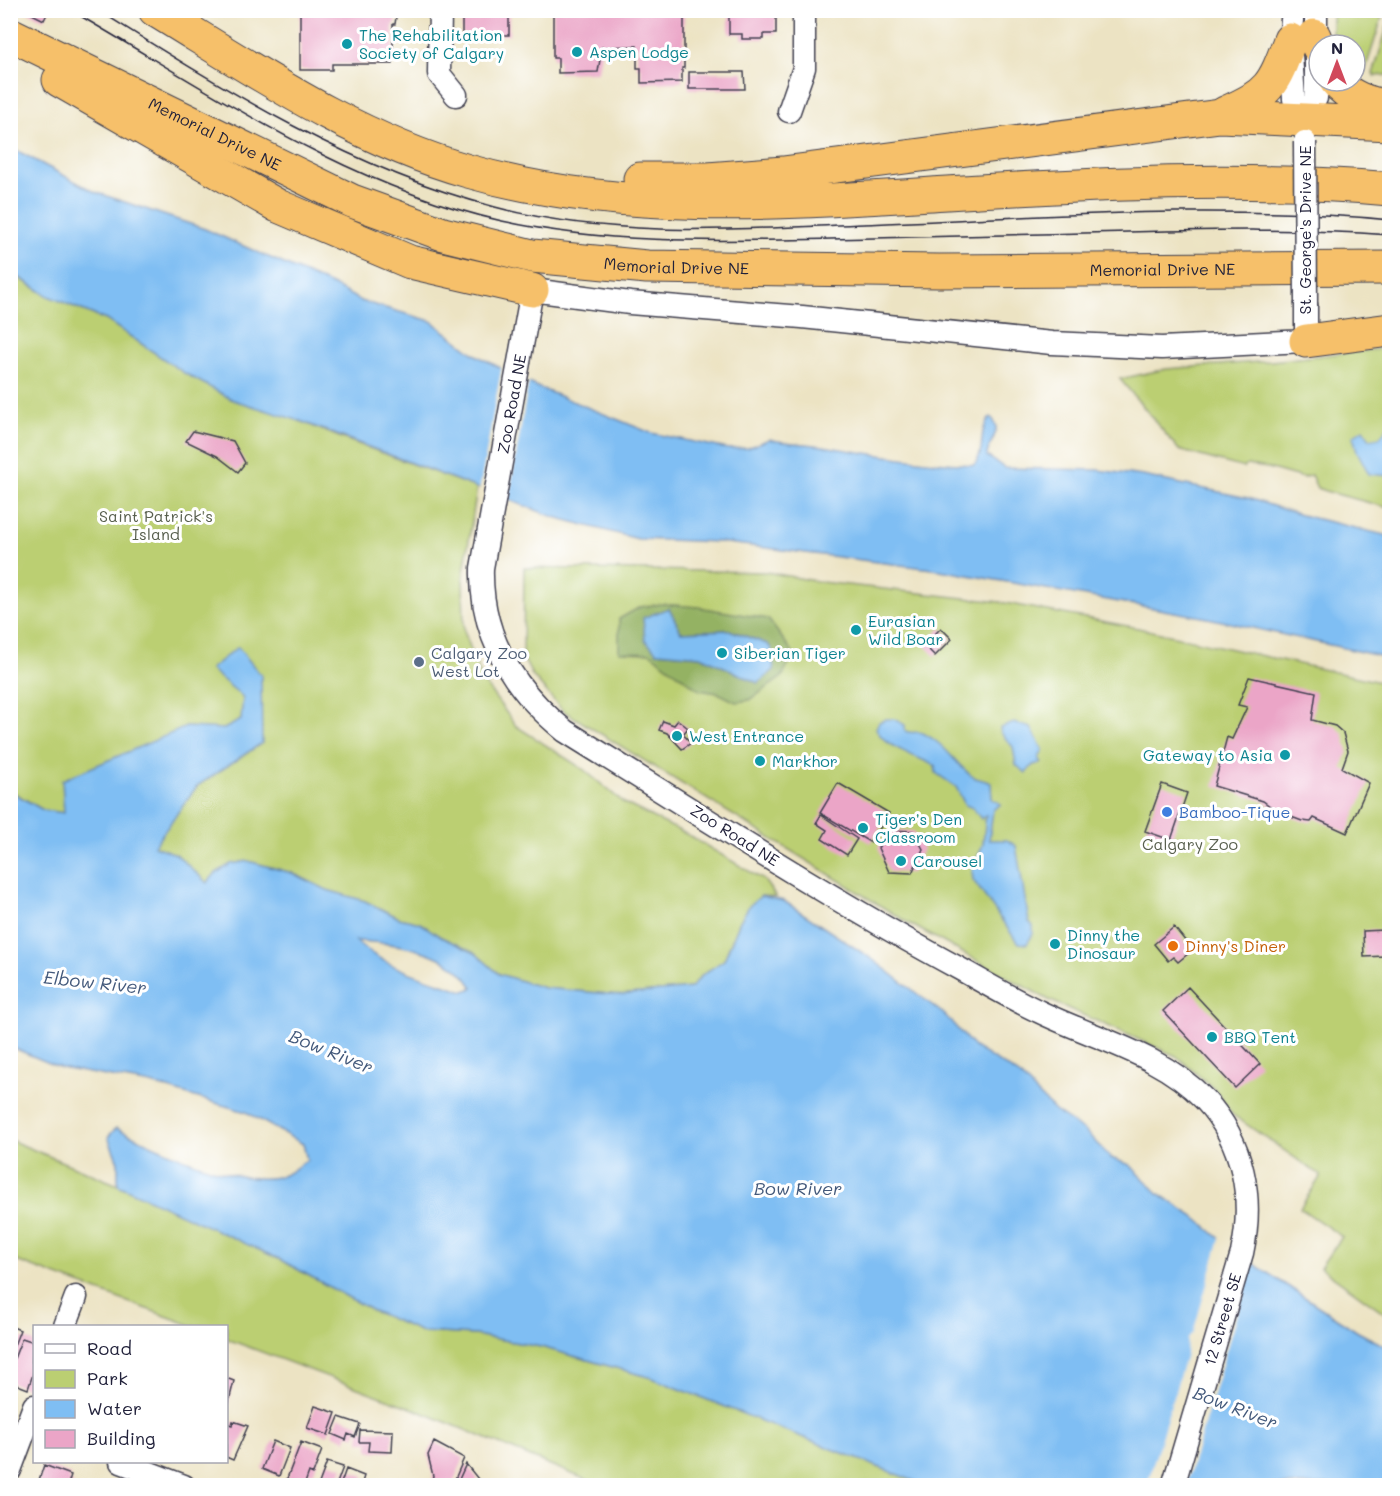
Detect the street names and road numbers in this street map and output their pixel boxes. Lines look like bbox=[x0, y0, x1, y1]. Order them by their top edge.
street label: Memorial Drive NE bbox=[145, 92, 285, 175]
street label: St. George's Drive NE bbox=[1294, 145, 1315, 315]
street label: Memorial Drive NE bbox=[603, 252, 749, 278]
street label: Memorial Drive NE bbox=[1090, 258, 1235, 280]
street label: Zoo Road NE bbox=[492, 352, 530, 455]
street label: Zoo Road NE bbox=[687, 799, 784, 870]
street label: 12 Street SE bbox=[1198, 1270, 1246, 1368]

